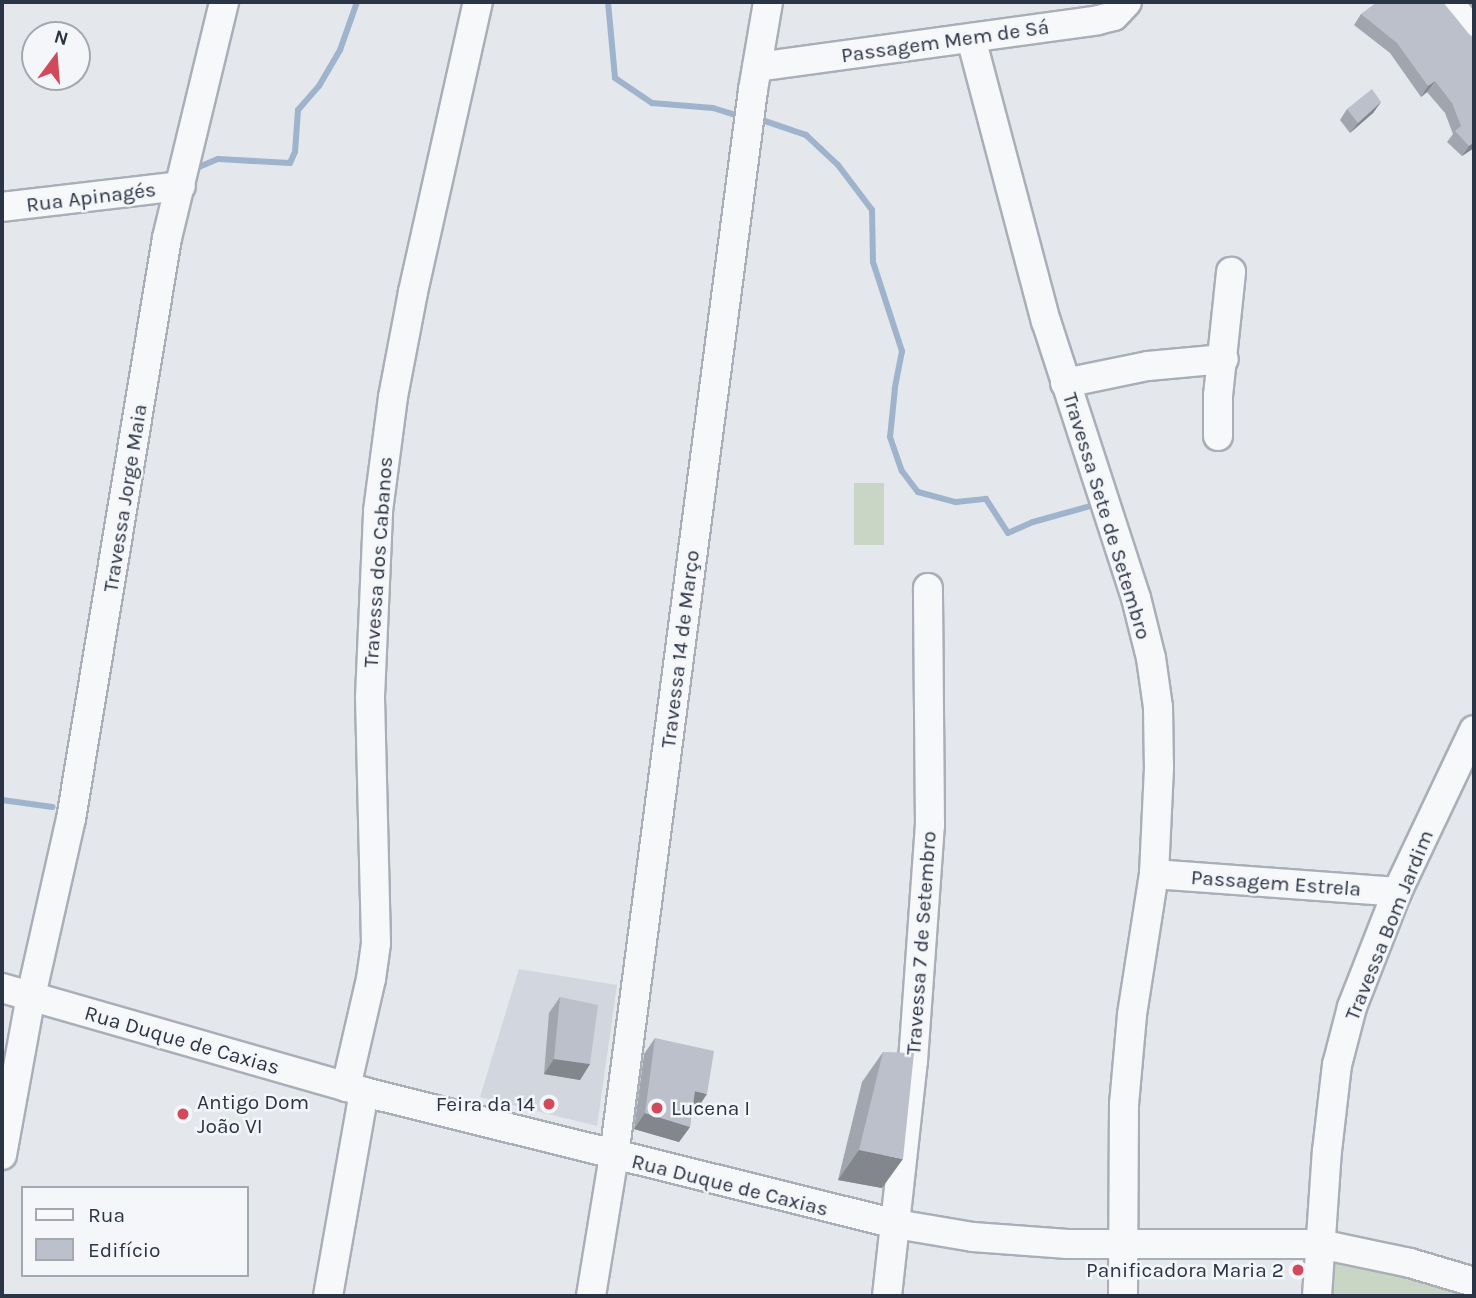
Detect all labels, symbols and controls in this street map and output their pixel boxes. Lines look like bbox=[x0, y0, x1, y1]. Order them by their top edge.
street label: Passagem Mem de Sá bbox=[839, 14, 1051, 68]
north arrow bbox=[21, 21, 91, 91]
text: N bbox=[52, 25, 71, 50]
street label: Rua Apinagés bbox=[25, 177, 157, 217]
street label: Travessa Sete de Setembro bbox=[1057, 390, 1157, 642]
street label: Travessa Jorge Maia bbox=[98, 402, 152, 594]
street label: Travessa dos Cabanos bbox=[358, 456, 398, 668]
street label: Travessa 14 de Março bbox=[655, 549, 705, 749]
street label: Travessa Bom Jardim bbox=[1339, 826, 1439, 1024]
street label: Travessa 7 de Setembro bbox=[901, 830, 941, 1056]
street label: Passagem Estrela bbox=[1190, 864, 1362, 902]
street label: Rua Duque de Caxias bbox=[82, 1000, 282, 1080]
place label: Antigo Dom João VI bbox=[197, 1089, 309, 1139]
place label: Feira da 14 bbox=[436, 1091, 535, 1117]
place label: Lucena I bbox=[671, 1095, 750, 1121]
marker: Feira da 14 bbox=[541, 1096, 557, 1112]
marker: Lucena I bbox=[649, 1100, 665, 1116]
marker: Antigo Dom João VI bbox=[175, 1106, 191, 1122]
street label: Rua Duque de Caxias bbox=[629, 1148, 831, 1222]
legend bbox=[21, 1186, 248, 1277]
text: Rua bbox=[88, 1203, 125, 1227]
text: Edifício bbox=[88, 1238, 161, 1262]
place label: Panificadora Maria 2 bbox=[1086, 1257, 1284, 1283]
marker: Panificadora Maria 2 bbox=[1290, 1262, 1306, 1278]

